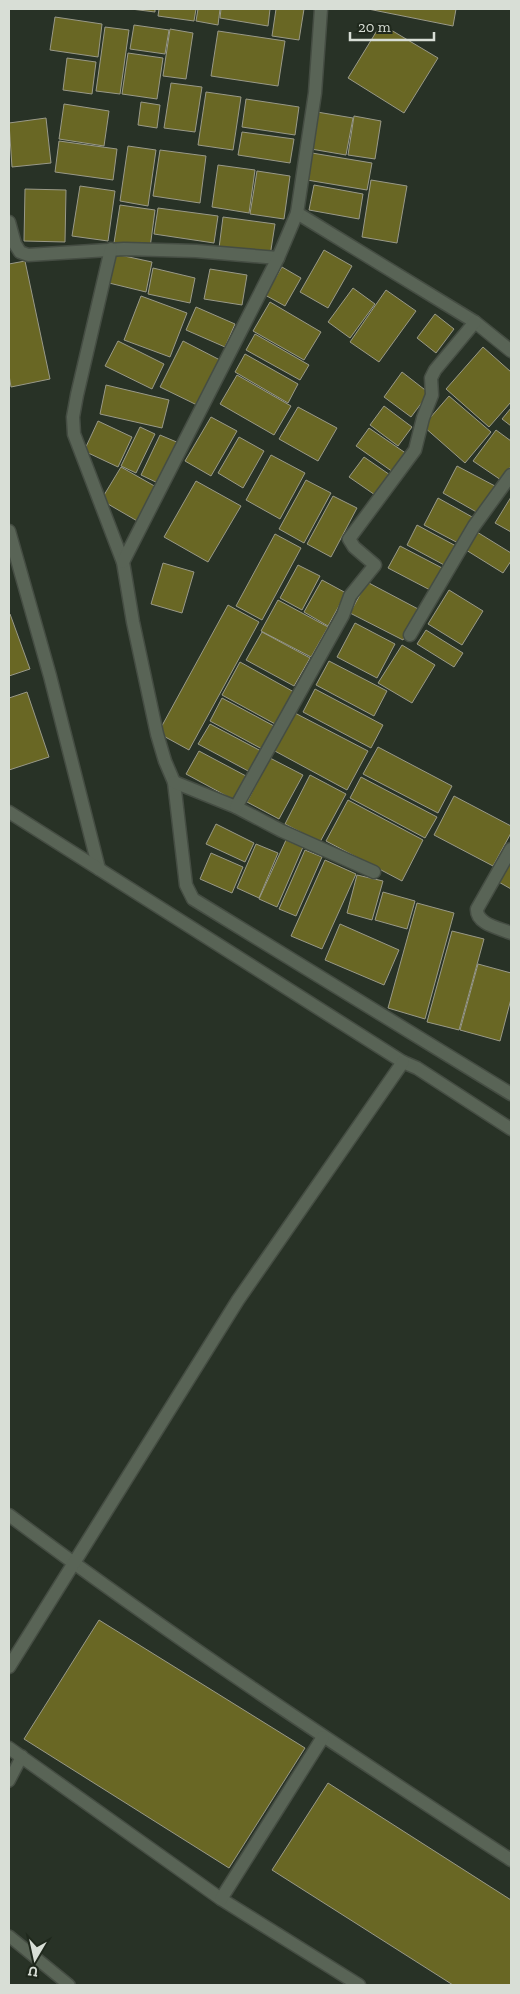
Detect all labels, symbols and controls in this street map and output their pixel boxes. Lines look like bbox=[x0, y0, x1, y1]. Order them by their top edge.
scale bar bbox=[350, 10, 434, 42]
text: 20 m bbox=[358, 18, 391, 36]
north arrow bbox=[10, 1934, 60, 1984]
text: U bbox=[27, 1962, 39, 1981]

